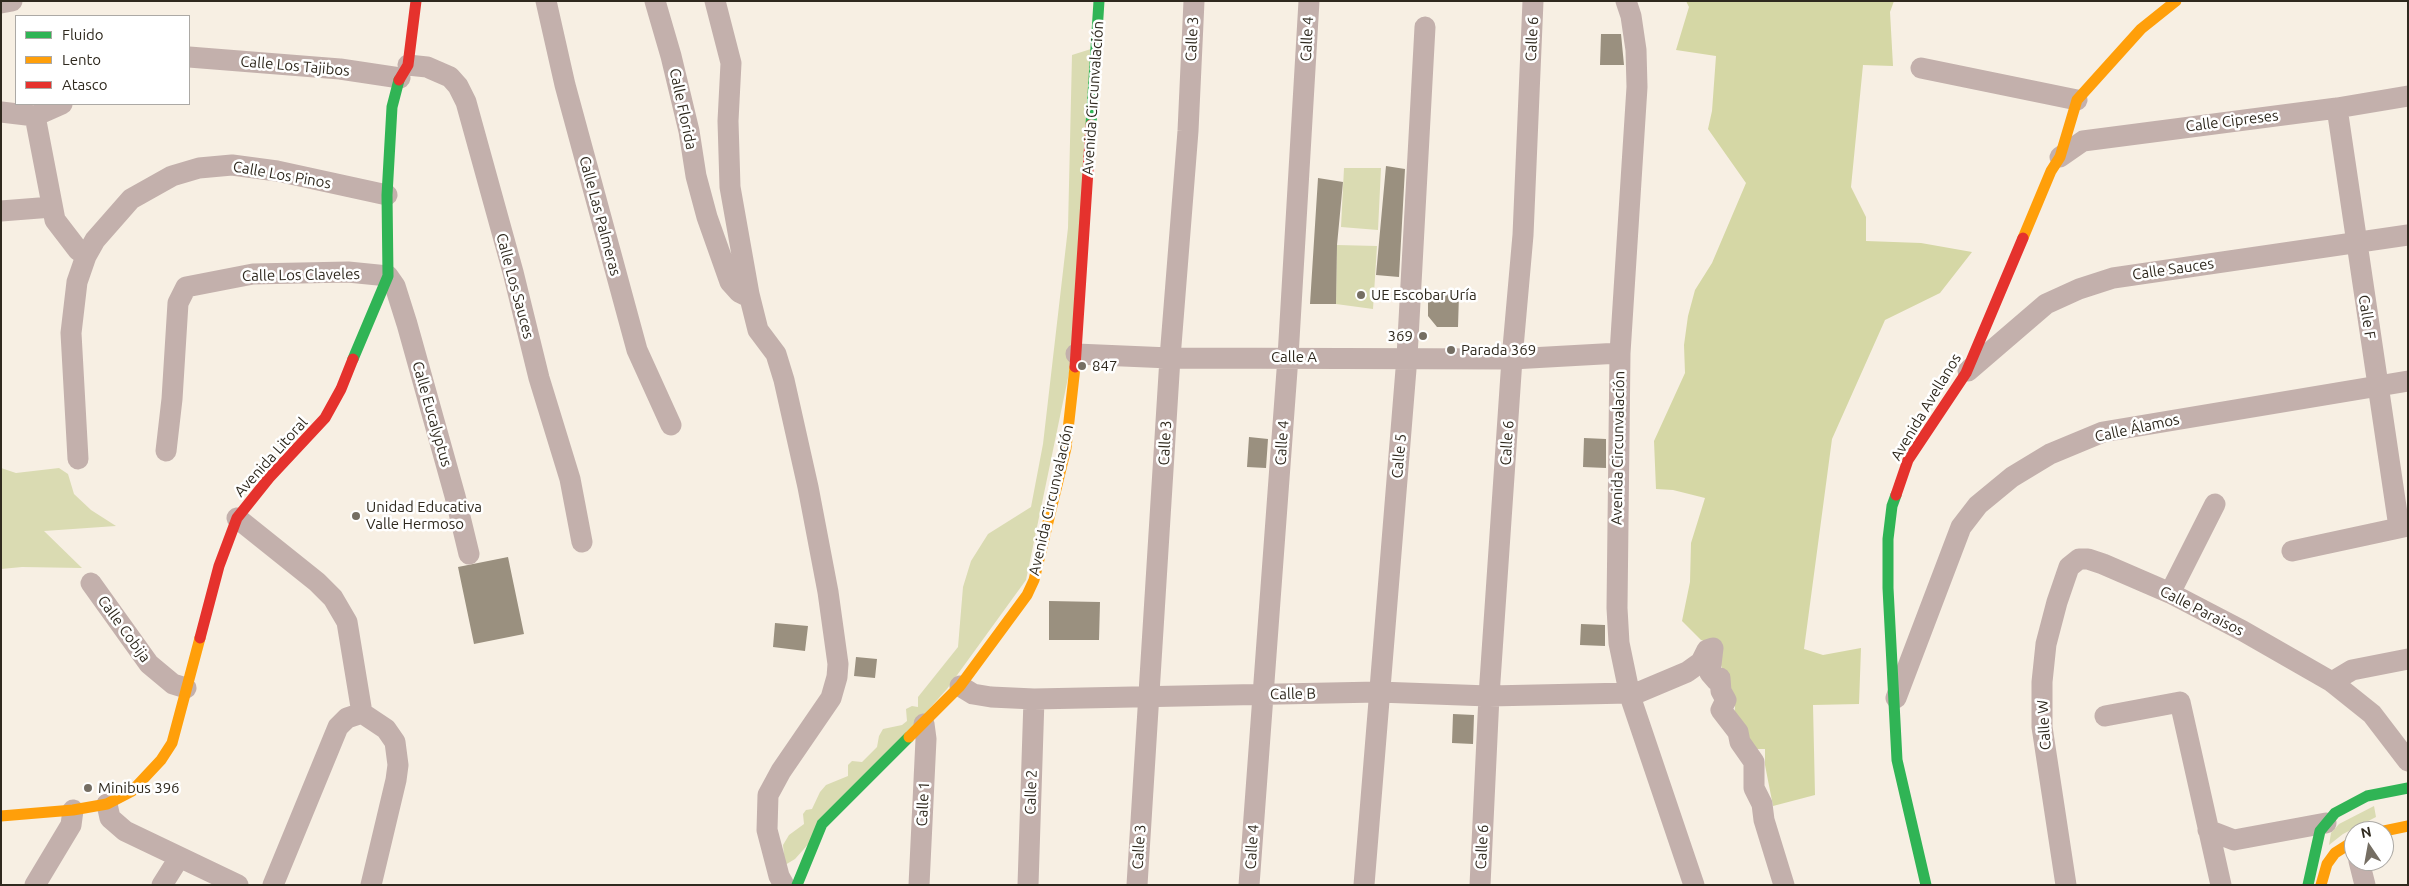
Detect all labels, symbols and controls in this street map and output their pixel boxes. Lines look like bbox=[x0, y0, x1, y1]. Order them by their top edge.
legend bbox=[15, 15, 190, 105]
street label: Calle 3 bbox=[1182, 16, 1202, 62]
street label: Calle 4 bbox=[1297, 16, 1317, 62]
street label: Calle 6 bbox=[1522, 16, 1542, 62]
street label: Avenida Circunvalación bbox=[1079, 20, 1107, 176]
text: Fluido bbox=[62, 26, 104, 43]
text: Lento bbox=[62, 51, 101, 68]
street label: Calle Los Tajibos bbox=[240, 52, 350, 80]
street label: Calle Florida bbox=[666, 67, 700, 151]
text: Atasco bbox=[62, 76, 108, 93]
street label: Calle Cipreses bbox=[2185, 106, 2279, 136]
street label: Calle Las Palmeras bbox=[575, 154, 625, 278]
street label: Calle Los Pinos bbox=[232, 158, 332, 192]
street label: Calle Los Sauces bbox=[492, 231, 538, 341]
street label: Calle Sauces bbox=[2131, 254, 2215, 284]
street label: Calle Los Claveles bbox=[242, 265, 360, 285]
place label: UE Escobar Uría bbox=[1371, 286, 1477, 304]
marker: UE Escobar Uría bbox=[1355, 289, 1367, 301]
street label: Calle F bbox=[2355, 294, 2379, 340]
place label: 369 bbox=[1388, 327, 1413, 345]
marker: 369 bbox=[1417, 330, 1429, 342]
place label: Parada 369 bbox=[1461, 341, 1536, 359]
marker: Parada 369 bbox=[1445, 344, 1457, 356]
street label: Calle A bbox=[1271, 348, 1317, 366]
street label: Avenida Avellanos bbox=[1887, 350, 1965, 464]
place label: 847 bbox=[1092, 357, 1117, 375]
street label: Calle Eucalyptus bbox=[408, 359, 456, 469]
marker: 847 bbox=[1076, 360, 1088, 372]
street label: Avenida Circunvalación bbox=[1608, 371, 1628, 525]
street label: Calle Álamos bbox=[2093, 410, 2181, 446]
street label: Avenida Litoral bbox=[231, 414, 311, 500]
street label: Calle 3 bbox=[1155, 420, 1175, 466]
street label: Calle 4 bbox=[1271, 420, 1293, 466]
street label: Calle 6 bbox=[1496, 420, 1518, 466]
street label: Avenida Circunvalación bbox=[1025, 423, 1077, 577]
street label: Calle 5 bbox=[1388, 433, 1410, 479]
place label: Unidad Educativa Valle Hermoso bbox=[366, 498, 482, 533]
marker: Unidad Educativa Valle Hermoso bbox=[350, 510, 362, 522]
street label: Calle Paraisos bbox=[2157, 582, 2247, 640]
street label: Calle Cobija bbox=[94, 592, 154, 666]
street label: Calle B bbox=[1270, 685, 1316, 703]
street label: Calle W bbox=[2033, 699, 2055, 751]
street label: Calle 2 bbox=[1021, 769, 1041, 815]
place label: Minibus 396 bbox=[98, 779, 180, 797]
street label: Calle 1 bbox=[913, 781, 933, 827]
marker: Minibus 396 bbox=[82, 782, 94, 794]
north arrow bbox=[2344, 821, 2394, 871]
text: N bbox=[2359, 823, 2373, 841]
street label: Calle 3 bbox=[1128, 824, 1150, 870]
street label: Calle 4 bbox=[1241, 824, 1263, 870]
street label: Calle 6 bbox=[1472, 824, 1492, 870]

